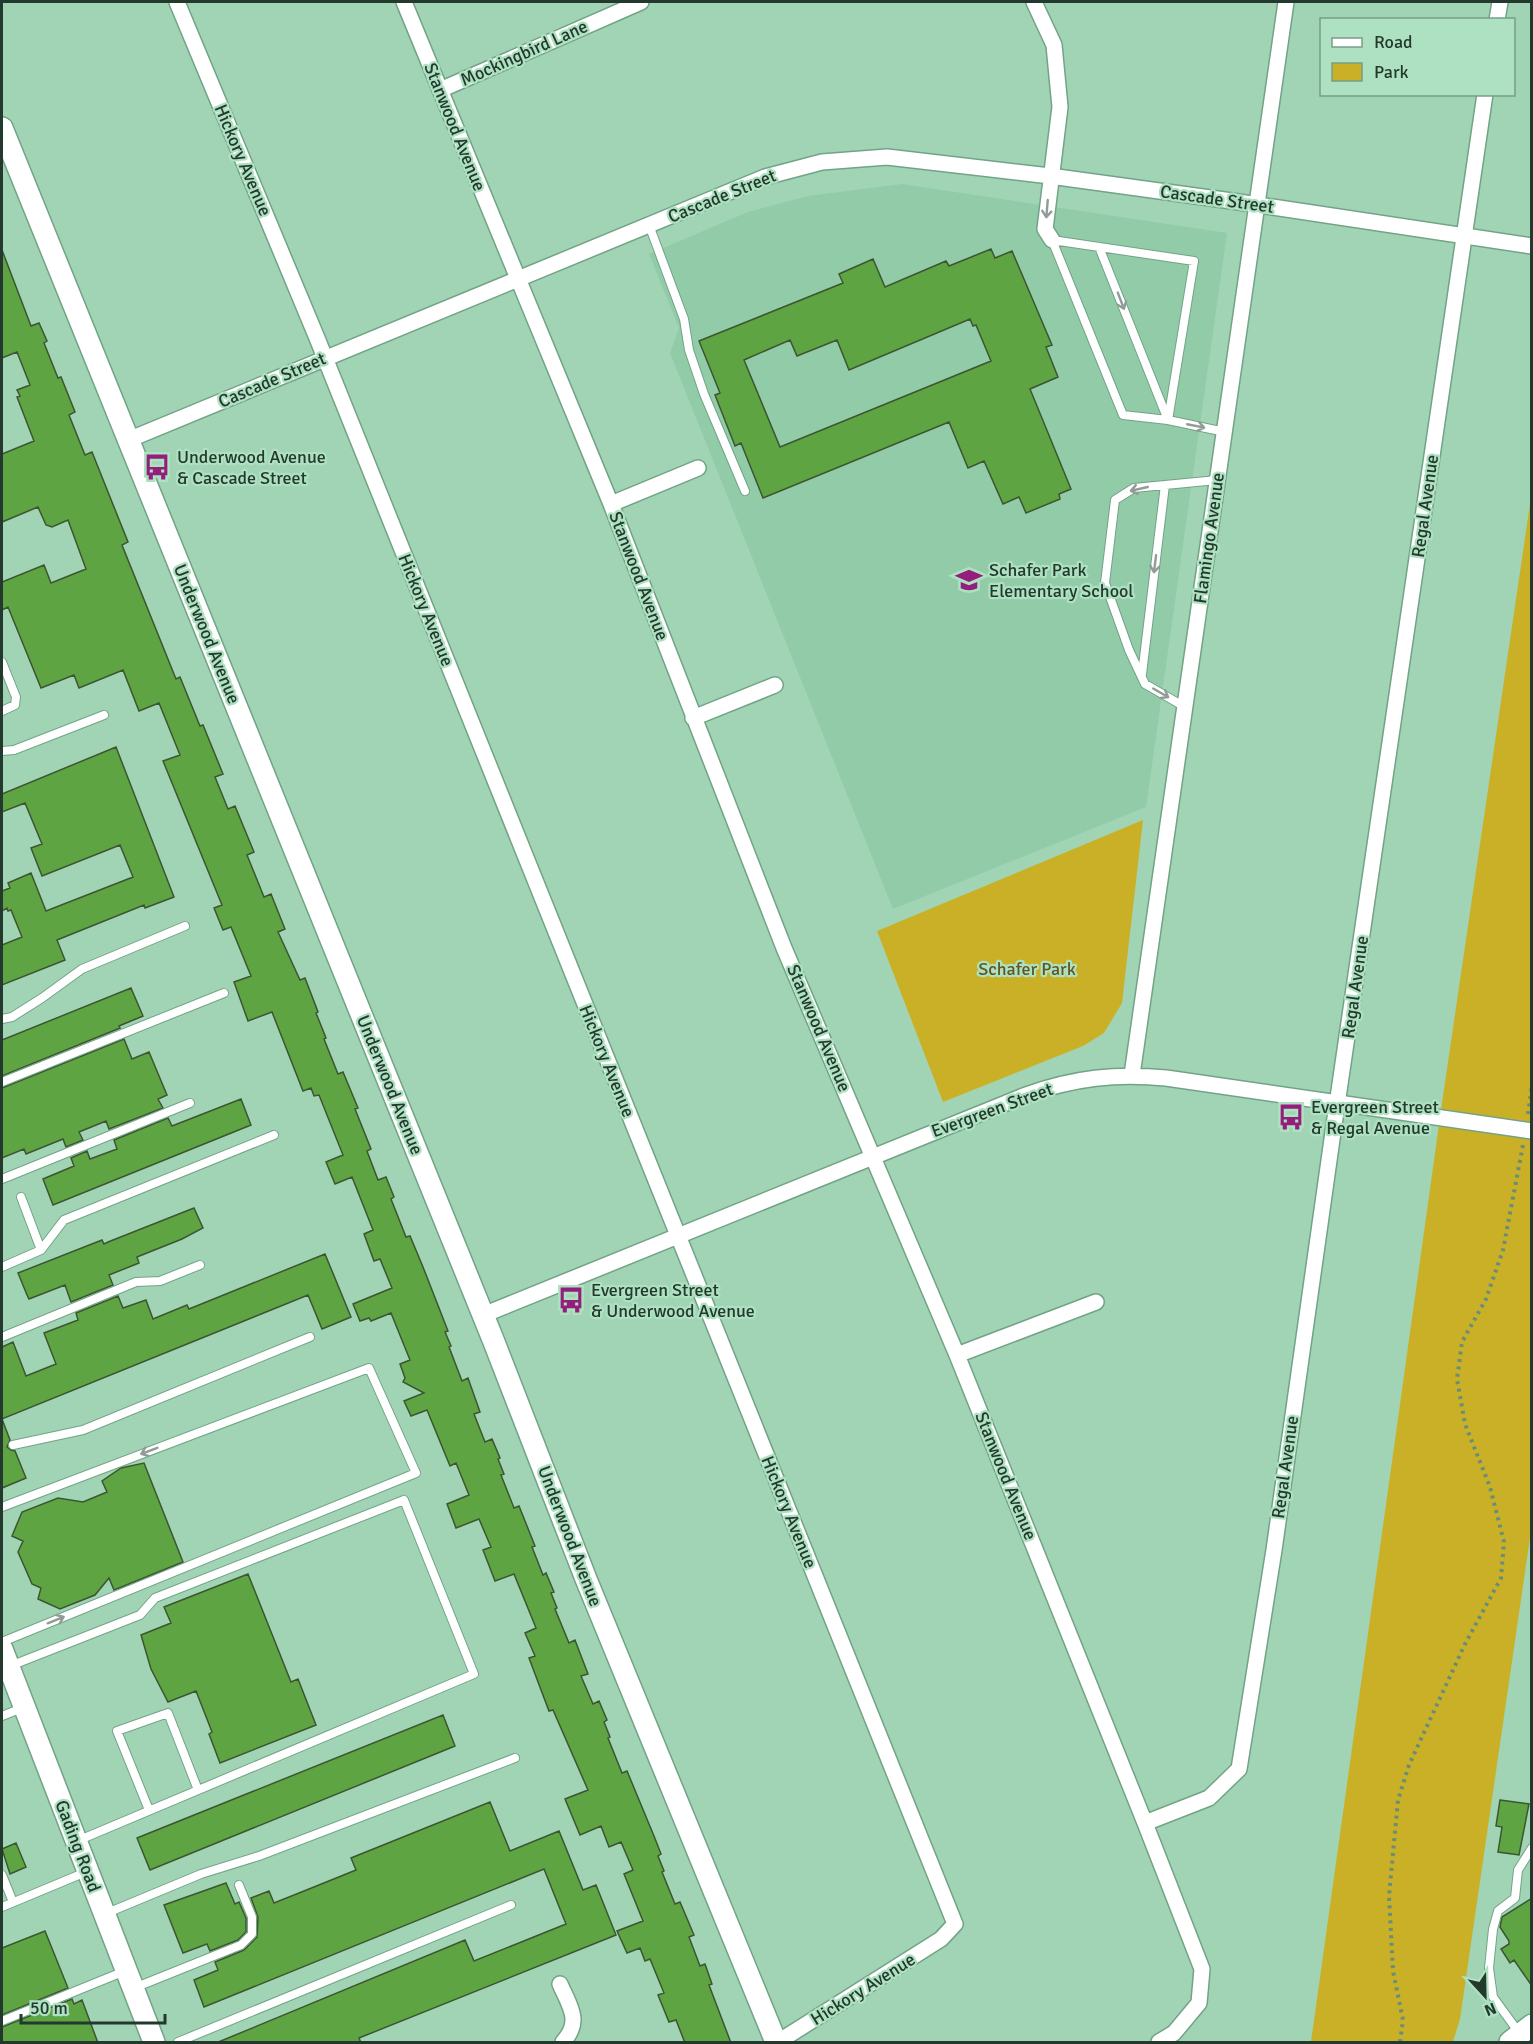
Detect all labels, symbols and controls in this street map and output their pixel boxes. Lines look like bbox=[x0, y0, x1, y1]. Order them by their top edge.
street label: Mockingbird Lane bbox=[457, 15, 591, 91]
legend bbox=[1320, 18, 1515, 96]
text: Road bbox=[1374, 31, 1413, 53]
street label: Stanwood Avenue bbox=[419, 60, 491, 194]
text: Park bbox=[1374, 61, 1409, 83]
street label: Hickory Avenue bbox=[210, 101, 276, 219]
street label: Cascade Street bbox=[665, 164, 779, 228]
street label: Cascade Street bbox=[1159, 180, 1275, 218]
one-way arrow bbox=[1041, 198, 1052, 218]
one-way arrow bbox=[1116, 292, 1127, 310]
street label: Cascade Street bbox=[215, 347, 329, 413]
one-way arrow bbox=[1186, 421, 1205, 432]
place label: Underwood Avenue & Cascade Street bbox=[177, 446, 326, 489]
bus stop icon: Underwood Avenue & Cascade Street bbox=[142, 452, 172, 482]
street label: Regal Avenue bbox=[1407, 453, 1443, 559]
street label: Flamingo Avenue bbox=[1189, 471, 1229, 605]
one-way arrow bbox=[1130, 483, 1149, 495]
street label: Stanwood Avenue bbox=[604, 508, 674, 644]
street label: Hickory Avenue bbox=[393, 551, 459, 669]
one-way arrow bbox=[1150, 553, 1161, 573]
place label: Schafer Park Elementary School bbox=[989, 559, 1134, 602]
street label: Underwood Avenue bbox=[169, 561, 245, 707]
school or university icon: Schafer Park Elementary School bbox=[954, 565, 984, 595]
one-way arrow bbox=[1152, 687, 1169, 699]
street label: Regal Avenue bbox=[1337, 934, 1373, 1040]
park label: Schafer Park bbox=[978, 958, 1076, 980]
street label: Stanwood Avenue bbox=[782, 961, 856, 1095]
street label: Hickory Avenue bbox=[574, 1002, 640, 1120]
street label: Underwood Avenue bbox=[352, 1012, 428, 1158]
street label: Evergreen Street bbox=[928, 1078, 1056, 1142]
place label: Evergreen Street & Regal Avenue bbox=[1311, 1096, 1439, 1139]
bus stop icon: Evergreen Street & Regal Avenue bbox=[1276, 1102, 1306, 1132]
place label: Evergreen Street & Underwood Avenue bbox=[591, 1279, 755, 1322]
bus stop icon: Evergreen Street & Underwood Avenue bbox=[556, 1285, 586, 1315]
street label: Stanwood Avenue bbox=[970, 1409, 1042, 1543]
street label: Regal Avenue bbox=[1267, 1414, 1303, 1520]
one-way arrow bbox=[140, 1447, 159, 1458]
street label: Hickory Avenue bbox=[756, 1453, 822, 1571]
street label: Underwood Avenue bbox=[533, 1463, 607, 1609]
one-way arrow bbox=[46, 1614, 64, 1625]
street label: Gading Road bbox=[50, 1797, 106, 1895]
street label: Hickory Avenue bbox=[807, 1948, 919, 2030]
north arrow bbox=[1455, 1966, 1515, 2026]
scale bar bbox=[21, 1987, 165, 2025]
text: 50 m bbox=[30, 1997, 68, 2019]
text: N bbox=[1481, 1998, 1499, 2020]

